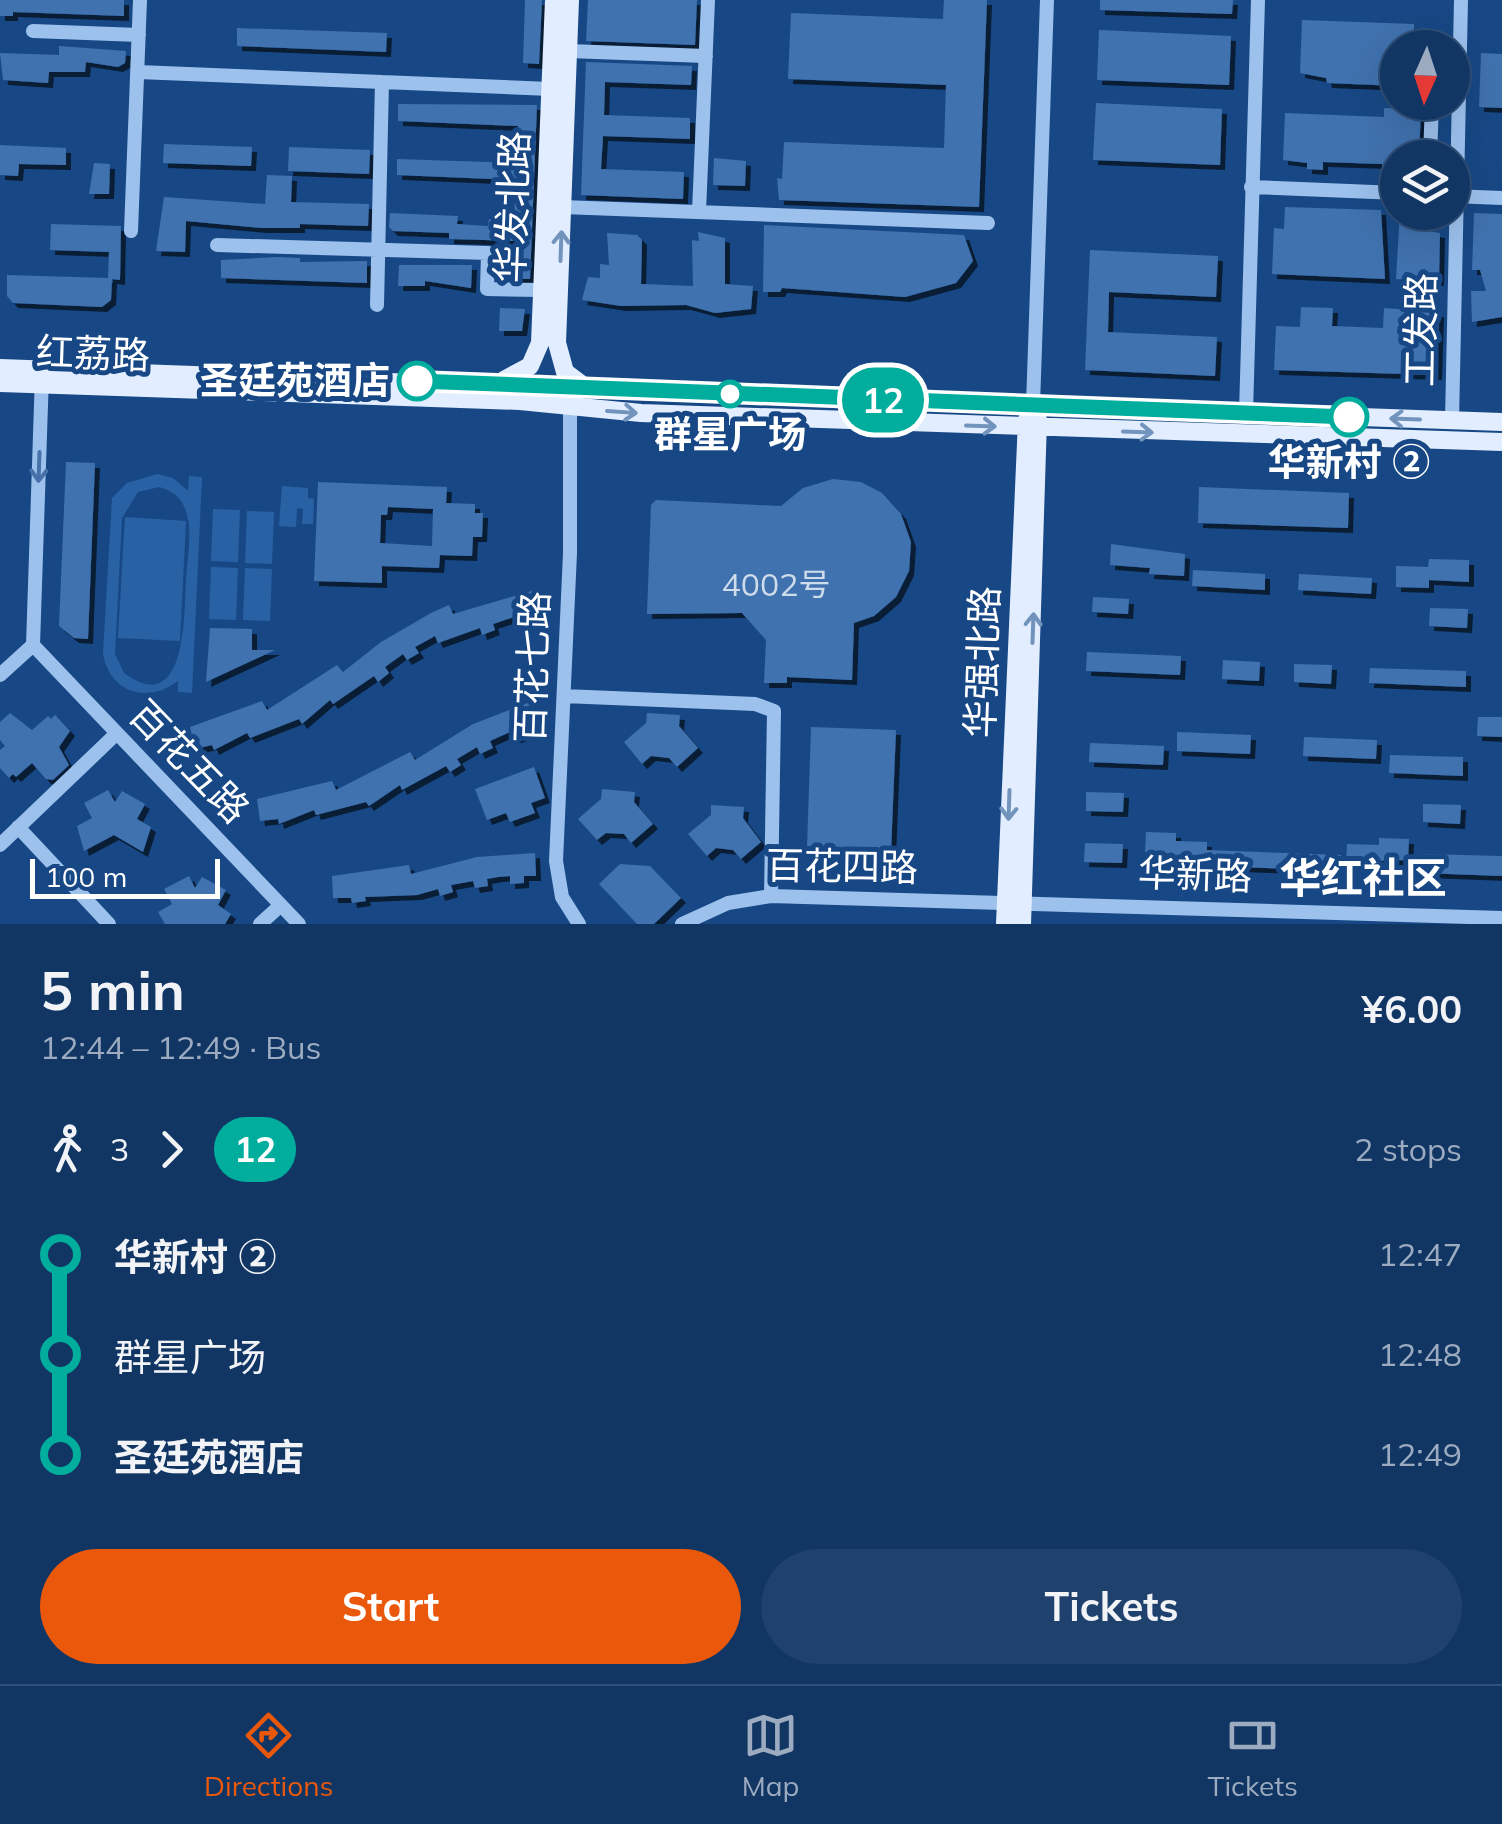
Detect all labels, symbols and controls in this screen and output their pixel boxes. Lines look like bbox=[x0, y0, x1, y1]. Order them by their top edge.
north arrow bbox=[1380, 30, 1470, 120]
map controls bbox=[1380, 30, 1470, 230]
street label: 华发北路 bbox=[485, 130, 539, 284]
button: layers bbox=[1380, 140, 1470, 230]
one-way arrow bbox=[551, 230, 570, 262]
street label: 工发路 bbox=[1395, 273, 1445, 387]
street label: 红荔路 bbox=[35, 327, 151, 379]
place label: 圣廷苑酒店 bbox=[200, 356, 390, 404]
marker: 圣廷苑酒店 bbox=[398, 362, 436, 400]
line badge: 12 bbox=[838, 368, 928, 432]
text: 12 bbox=[862, 378, 904, 422]
marker: 群星广场 bbox=[717, 381, 743, 407]
marker: 华新村 ② bbox=[1330, 398, 1368, 436]
one-way arrow bbox=[605, 403, 637, 422]
one-way arrow bbox=[1389, 409, 1421, 428]
place label: 群星广场 bbox=[654, 410, 806, 458]
one-way arrow bbox=[965, 416, 997, 435]
one-way arrow bbox=[1121, 422, 1153, 441]
place label: 华新村 ② bbox=[1268, 438, 1430, 486]
one-way arrow bbox=[29, 450, 48, 482]
house number: 4002号 bbox=[722, 564, 830, 604]
street label: 华强北路 bbox=[955, 585, 1009, 739]
street label: 百花七路 bbox=[505, 590, 559, 744]
one-way arrow bbox=[1023, 613, 1042, 645]
street label: 百花五路 bbox=[120, 690, 260, 833]
one-way arrow bbox=[1000, 788, 1019, 820]
street label: 百花四路 bbox=[766, 841, 918, 891]
street label: 华新路 bbox=[1137, 848, 1253, 900]
district label: 华红社区 bbox=[1279, 851, 1447, 904]
scale bar bbox=[30, 854, 220, 898]
text: 100 m bbox=[45, 859, 127, 894]
text: 5 min bbox=[40, 955, 185, 1024]
text: ¥6.00 bbox=[1361, 985, 1462, 1033]
text: 12:44 – 12:49 · Bus bbox=[40, 1027, 321, 1067]
icon: walk bbox=[40, 1122, 95, 1177]
icon: forward bbox=[144, 1122, 199, 1177]
text: 12 bbox=[234, 1127, 276, 1171]
text: 3 bbox=[110, 1129, 129, 1169]
text: 2 stops bbox=[1354, 1129, 1462, 1169]
text: 华新村 ② bbox=[114, 1233, 276, 1281]
text: 12:47 bbox=[1378, 1234, 1462, 1274]
text: 群星广场 bbox=[114, 1333, 266, 1381]
text: 12:48 bbox=[1378, 1334, 1462, 1374]
text: 圣廷苑酒店 bbox=[114, 1433, 304, 1481]
text: 12:49 bbox=[1378, 1434, 1462, 1474]
button: Start bbox=[40, 1549, 741, 1664]
button: Tickets bbox=[761, 1549, 1462, 1664]
tab: Directions bbox=[204, 1708, 334, 1803]
tab: Map bbox=[742, 1708, 799, 1803]
tab: Tickets bbox=[1207, 1708, 1298, 1803]

